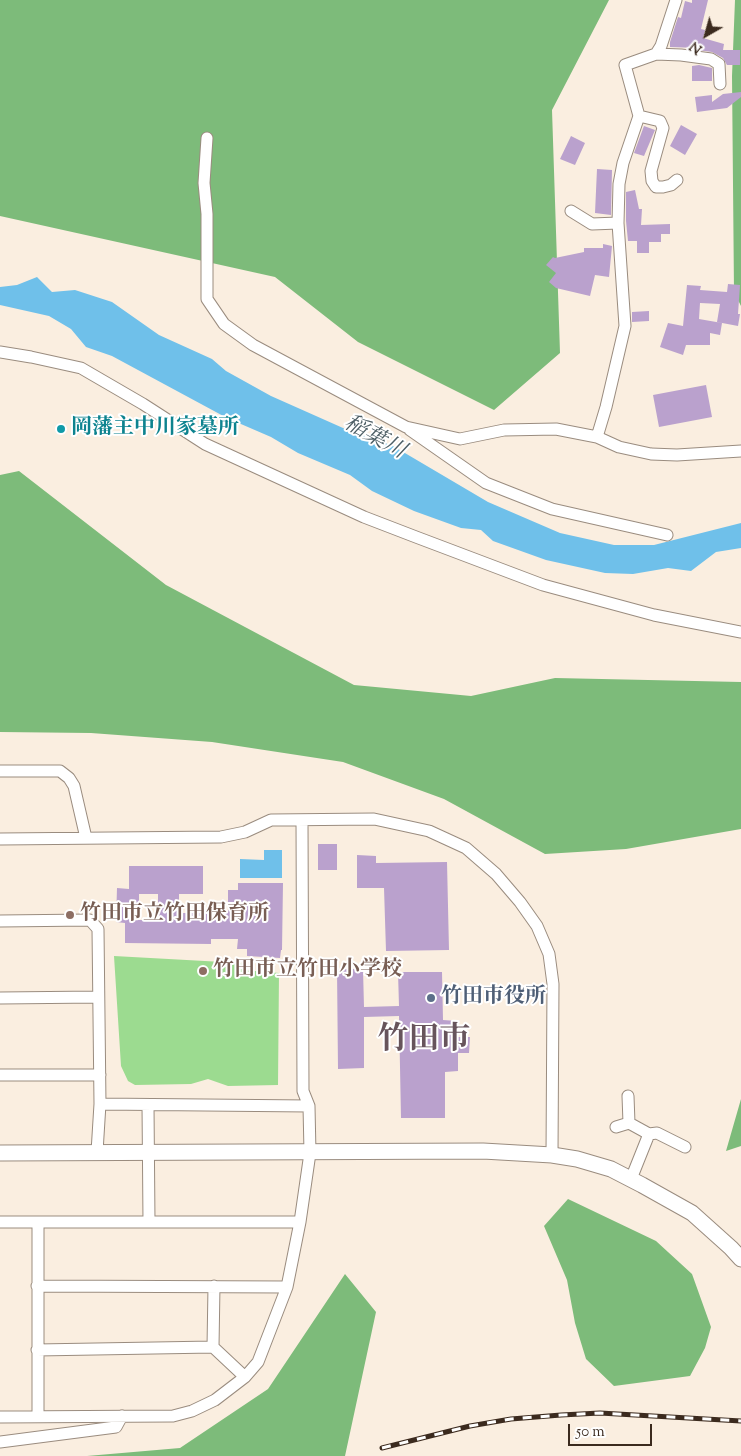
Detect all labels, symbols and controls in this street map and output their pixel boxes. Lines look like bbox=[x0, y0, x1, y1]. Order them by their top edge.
north arrow bbox=[681, 10, 731, 60]
text: N bbox=[686, 35, 707, 58]
water label: 稲葉川 bbox=[339, 411, 409, 467]
place label: 岡藩主中川家墓所 bbox=[71, 416, 239, 442]
marker: 岡藩主中川家墓所 bbox=[55, 423, 67, 435]
place label: 竹田市立竹田保育所 bbox=[80, 902, 269, 928]
marker: 竹田市立竹田保育所 bbox=[64, 909, 76, 921]
place label: 竹田市立竹田小学校 bbox=[213, 958, 402, 984]
marker: 竹田市立竹田小学校 bbox=[197, 965, 209, 977]
place label: 竹田市役所 bbox=[441, 985, 546, 1011]
marker: 竹田市役所 bbox=[425, 992, 437, 1004]
district label: 竹田市 bbox=[378, 1024, 470, 1062]
scale bar bbox=[571, 1414, 655, 1446]
text: 50 m bbox=[576, 1422, 605, 1443]

